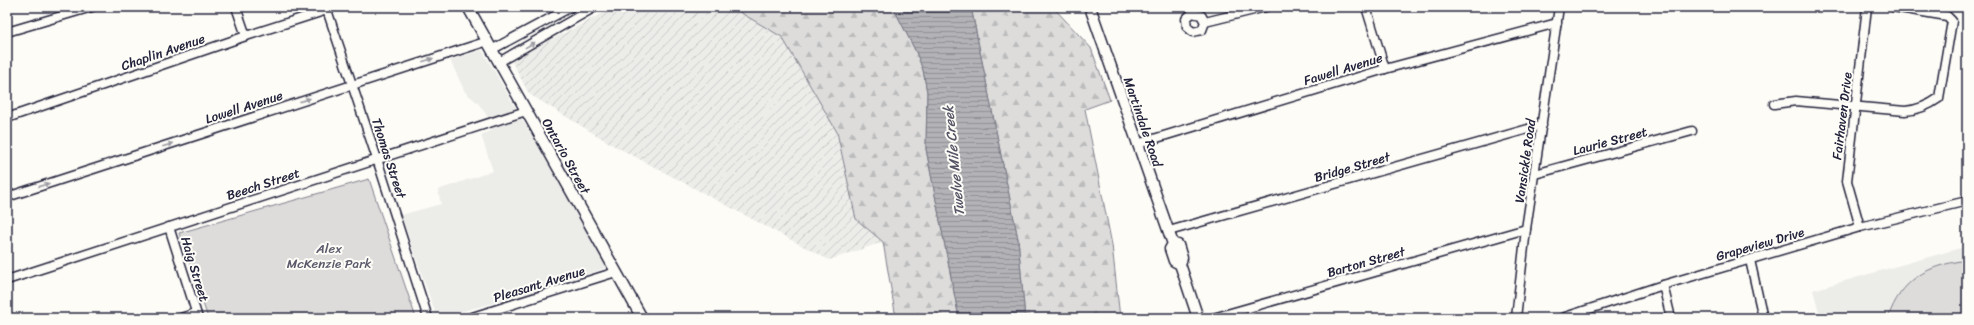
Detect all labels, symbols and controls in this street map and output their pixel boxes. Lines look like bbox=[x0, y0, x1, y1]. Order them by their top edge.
street label: Chaplin Avenue bbox=[118, 27, 208, 77]
one-way arrow bbox=[524, 41, 536, 48]
street label: Fawell Avenue bbox=[1301, 46, 1386, 92]
one-way arrow bbox=[423, 57, 435, 63]
street label: Fairhaven Drive bbox=[1825, 71, 1859, 161]
street label: Martindale Road bbox=[1117, 74, 1170, 171]
street label: Lowell Avenue bbox=[202, 84, 286, 130]
one-way arrow bbox=[299, 97, 311, 103]
water label: Twelve Mile Creek bbox=[936, 103, 972, 217]
street label: Ontario Street bbox=[536, 114, 597, 199]
street label: Thomas Street bbox=[365, 115, 413, 202]
street label: Vansickle Road bbox=[1508, 116, 1542, 204]
street label: Laurie Street bbox=[1570, 120, 1650, 162]
one-way arrow bbox=[162, 142, 174, 148]
street label: Bridge Street bbox=[1311, 145, 1393, 189]
street label: Beech Street bbox=[223, 161, 303, 207]
one-way arrow bbox=[38, 182, 50, 188]
street label: Grapeview Drive bbox=[1713, 220, 1807, 268]
street label: Haig Street bbox=[174, 234, 216, 305]
park label: Alex McKenzie Park bbox=[287, 237, 371, 275]
street label: Barton Street bbox=[1324, 240, 1408, 284]
street label: Pleasant Avenue bbox=[490, 259, 588, 309]

